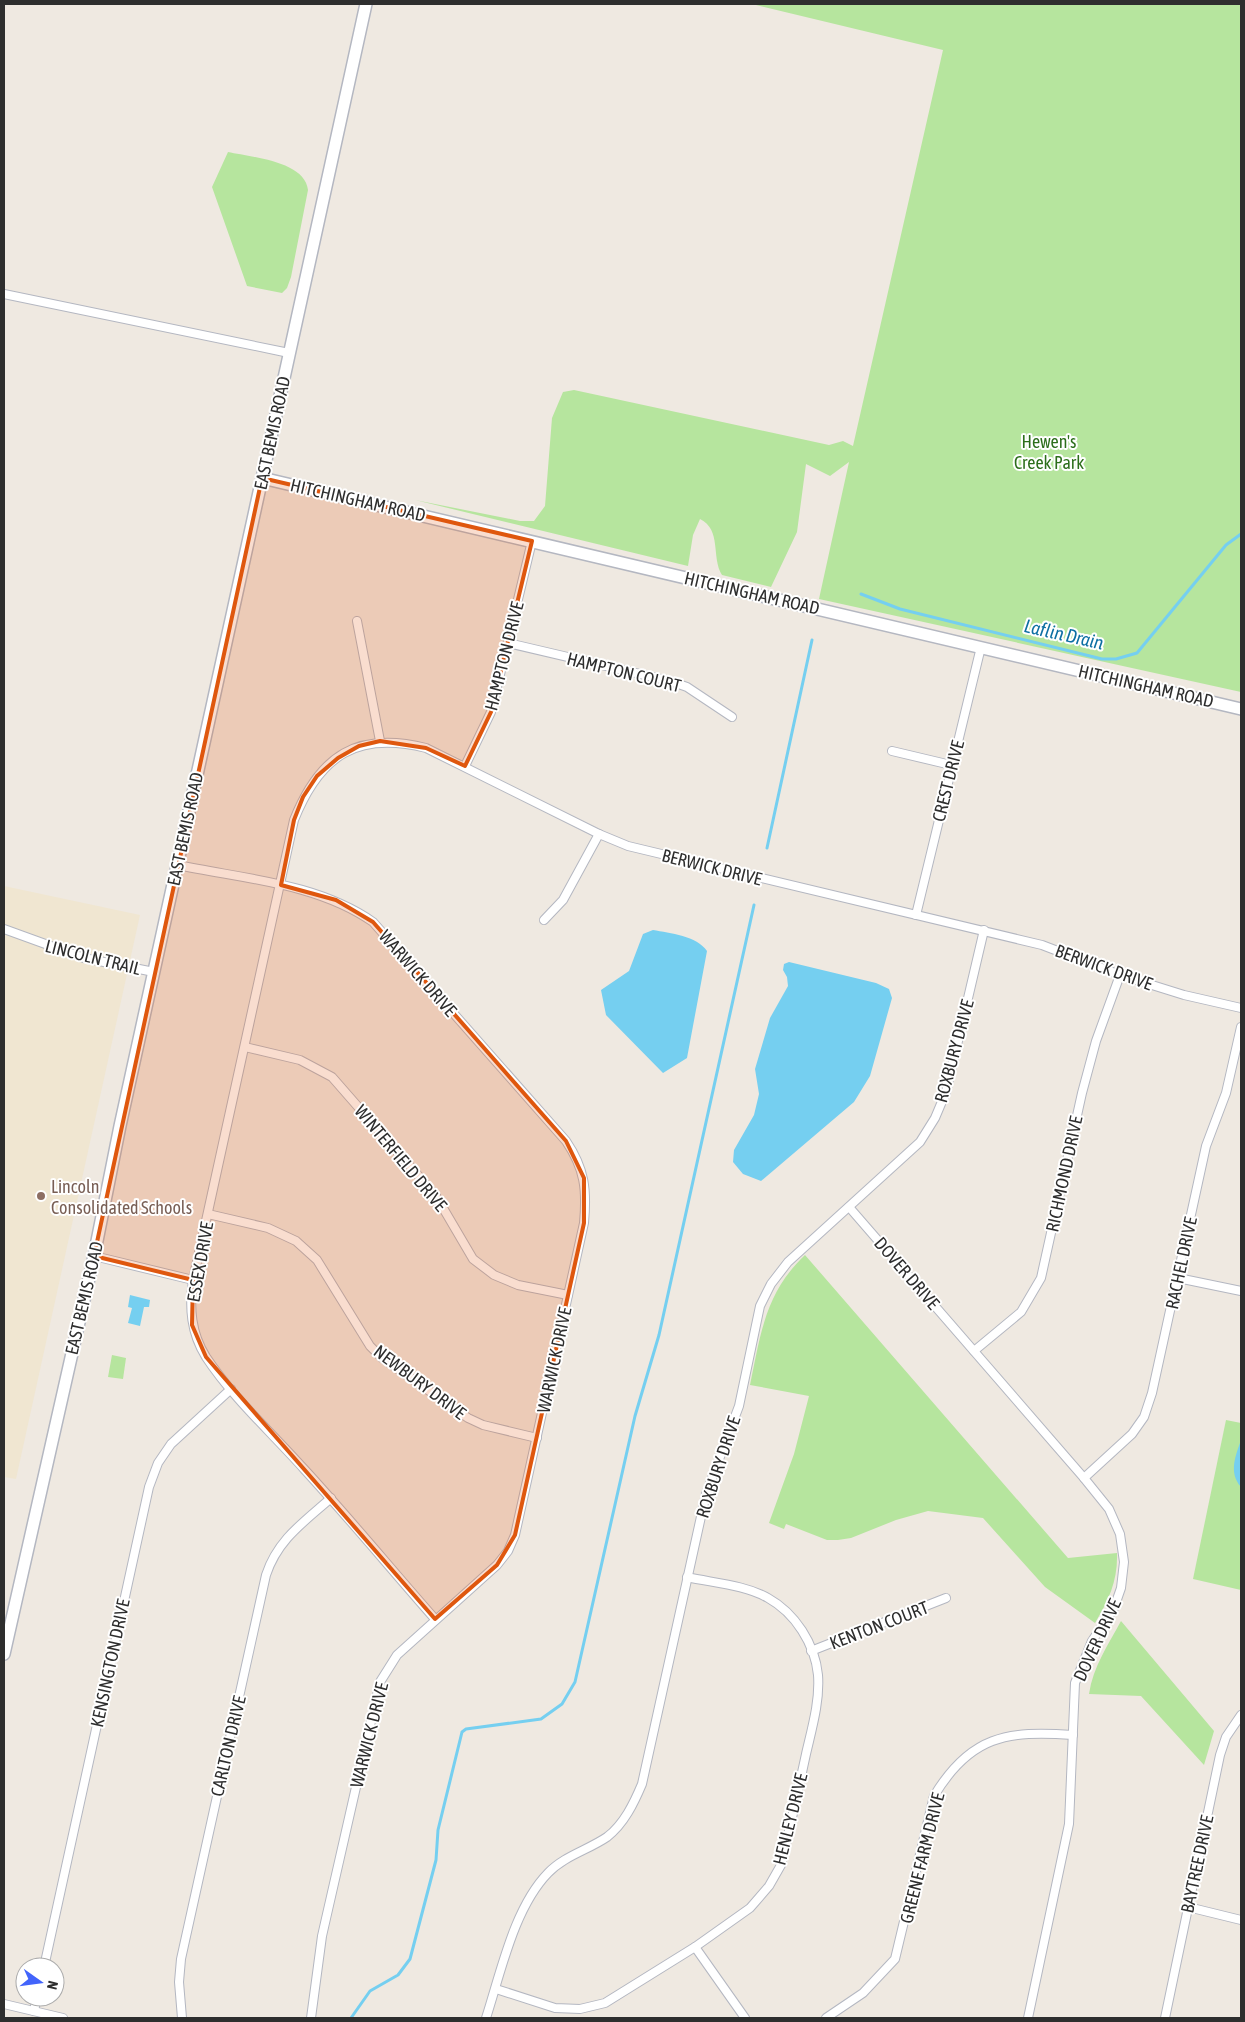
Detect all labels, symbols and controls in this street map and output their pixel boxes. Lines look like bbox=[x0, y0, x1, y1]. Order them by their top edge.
street label: EAST BEMIS ROAD bbox=[250, 374, 294, 492]
park label: Hewen's Creek Park bbox=[1014, 431, 1084, 473]
street label: HITCHINGHAM ROAD bbox=[288, 474, 428, 526]
street label: HITCHINGHAM ROAD bbox=[682, 567, 822, 619]
street label: HAMPTON DRIVE bbox=[480, 599, 528, 713]
water label: Laflin Drain bbox=[1022, 614, 1106, 654]
street label: HAMPTON COURT bbox=[565, 648, 683, 696]
street label: HITCHINGHAM ROAD bbox=[1076, 660, 1216, 712]
street label: CREST DRIVE bbox=[928, 738, 968, 824]
street label: EAST BEMIS ROAD bbox=[163, 770, 207, 888]
street label: BERWICK DRIVE bbox=[660, 844, 764, 890]
street label: WARWICK DRIVE bbox=[375, 926, 461, 1021]
street label: LINCOLN TRAIL bbox=[43, 935, 143, 979]
street label: BERWICK DRIVE bbox=[1052, 940, 1156, 994]
street label: ROXBURY DRIVE bbox=[930, 997, 978, 1105]
street label: WINTERFIELD DRIVE bbox=[351, 1101, 452, 1216]
street label: RICHMOND DRIVE bbox=[1041, 1114, 1087, 1234]
place label: Lincoln Consolidated Schools bbox=[51, 1176, 192, 1218]
marker: Lincoln Consolidated Schools bbox=[35, 1190, 47, 1202]
street label: RACHEL DRIVE bbox=[1161, 1215, 1201, 1311]
street label: ESSEX DRIVE bbox=[183, 1220, 217, 1304]
street label: DOVER DRIVE bbox=[870, 1233, 944, 1314]
street label: EAST BEMIS ROAD bbox=[61, 1239, 107, 1357]
street label: WARWICK DRIVE bbox=[533, 1305, 576, 1415]
street label: NEWBURY DRIVE bbox=[370, 1341, 470, 1424]
street label: ROXBURY DRIVE bbox=[692, 1413, 744, 1521]
street label: DOVER DRIVE bbox=[1069, 1595, 1125, 1685]
street label: KENSINGTON DRIVE bbox=[86, 1597, 134, 1729]
street label: KENTON COURT bbox=[827, 1597, 931, 1653]
street label: WARWICK DRIVE bbox=[346, 1680, 392, 1790]
street label: CARLTON DRIVE bbox=[206, 1693, 250, 1798]
street label: HENLEY DRIVE bbox=[768, 1771, 812, 1867]
street label: GREENE FARM DRIVE bbox=[896, 1790, 948, 1926]
street label: BAYTREE DRIVE bbox=[1176, 1813, 1218, 1915]
north arrow bbox=[15, 1957, 65, 2007]
text: N bbox=[44, 1979, 61, 1991]

